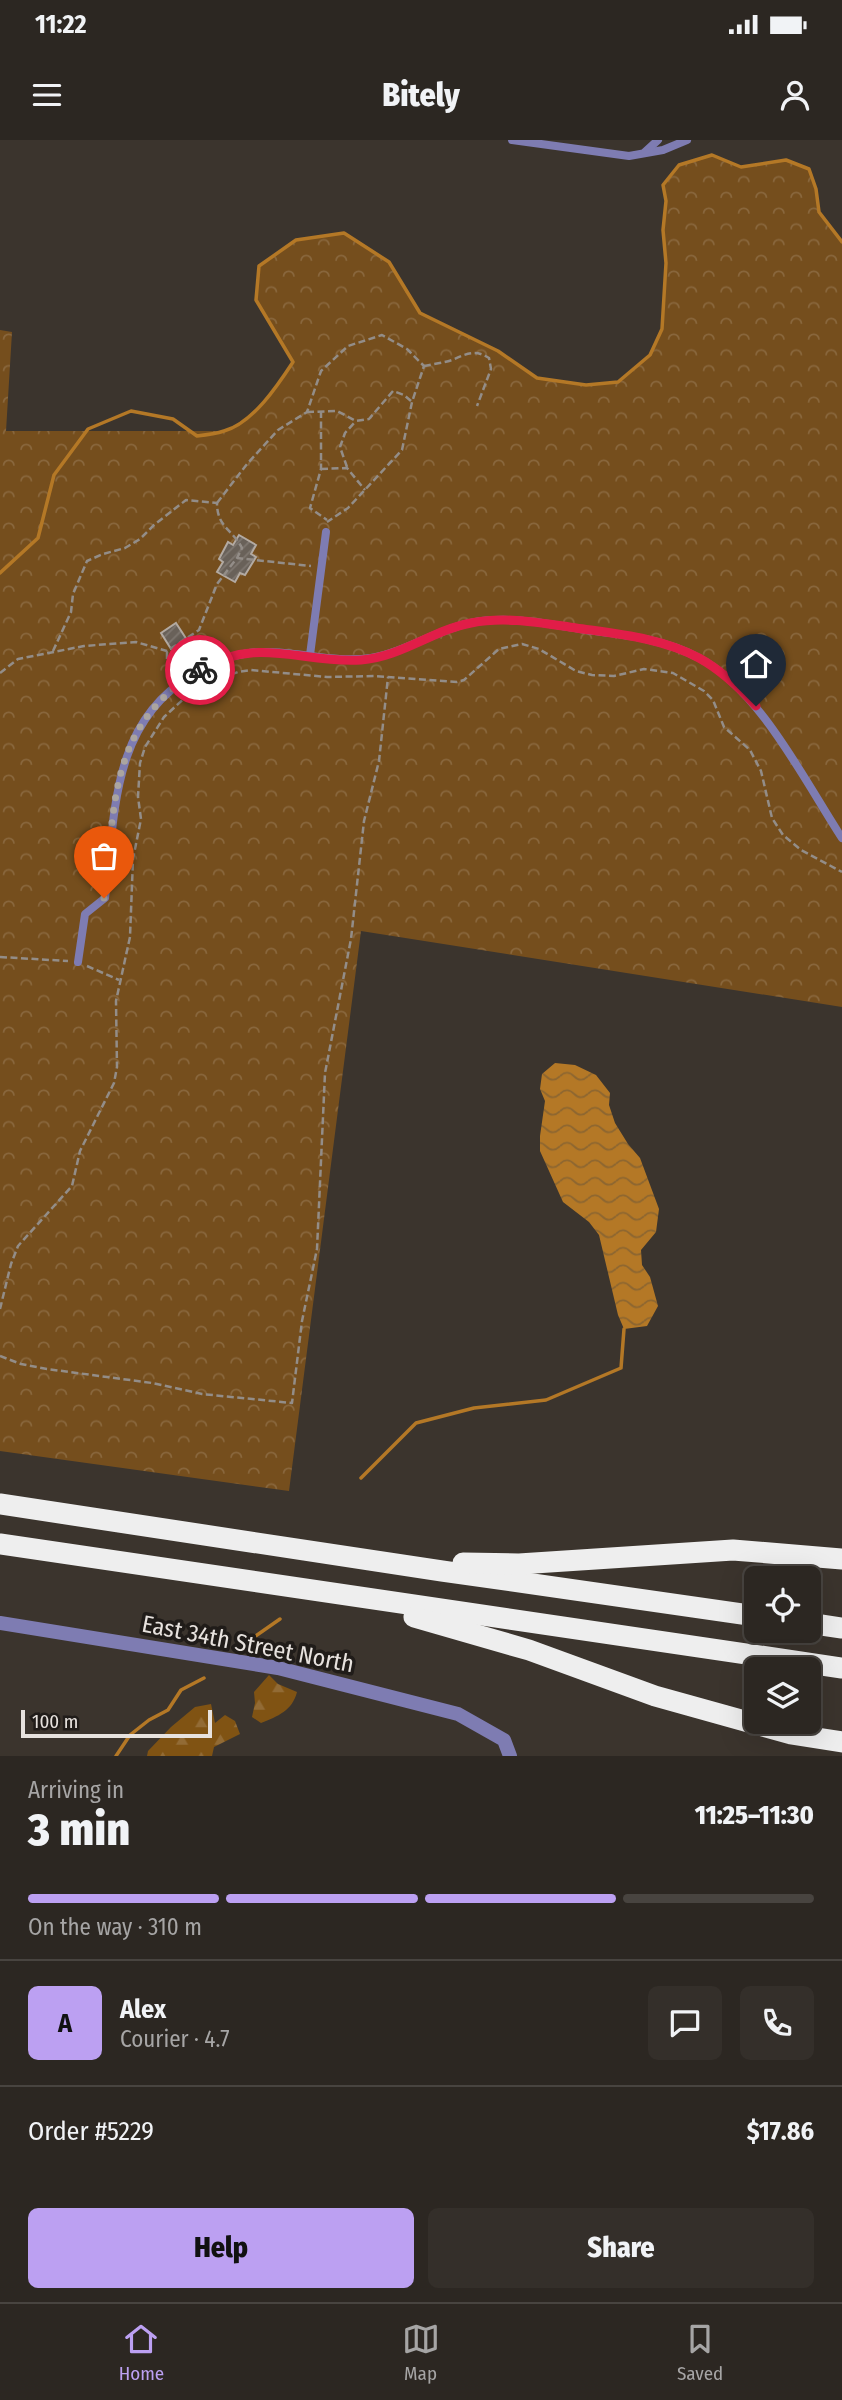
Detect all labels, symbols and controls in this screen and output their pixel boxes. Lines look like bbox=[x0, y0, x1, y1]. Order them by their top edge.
text: 11:22 bbox=[35, 9, 87, 40]
icon: menu bbox=[28, 76, 66, 114]
text: Bitely bbox=[382, 76, 460, 114]
icon: person bbox=[776, 76, 814, 114]
pin bbox=[726, 634, 786, 706]
courier bbox=[165, 635, 235, 705]
icon: home bbox=[737, 645, 775, 683]
icon: bike bbox=[181, 651, 219, 689]
pin bbox=[74, 826, 134, 898]
icon: bag bbox=[85, 837, 123, 875]
map controls bbox=[744, 1566, 821, 1734]
button: locate bbox=[744, 1566, 821, 1643]
street label: East 34th Street North bbox=[140, 1610, 356, 1678]
button: layers bbox=[744, 1657, 821, 1734]
scale bar bbox=[21, 1707, 212, 1739]
text: 100 m bbox=[32, 1710, 78, 1733]
text: Arriving in bbox=[28, 1776, 124, 1804]
text: 11:25–11:30 bbox=[695, 1800, 814, 1831]
text: 3 min bbox=[28, 1802, 130, 1857]
text: On the way · 310 m bbox=[28, 1913, 202, 1941]
button: chat bbox=[648, 1986, 722, 2060]
button: phone bbox=[740, 1986, 814, 2060]
text: Alex bbox=[120, 1994, 166, 2025]
text: A bbox=[58, 2008, 72, 2039]
text: Courier · 4.7 bbox=[120, 2025, 230, 2053]
text: Order #5229 bbox=[28, 2116, 154, 2147]
text: $17.86 bbox=[747, 2116, 814, 2147]
button: Help bbox=[28, 2208, 414, 2288]
button: Share bbox=[428, 2208, 814, 2288]
tab: Home bbox=[119, 2320, 164, 2385]
tab: Map bbox=[402, 2320, 440, 2385]
tab: Saved bbox=[677, 2320, 723, 2385]

